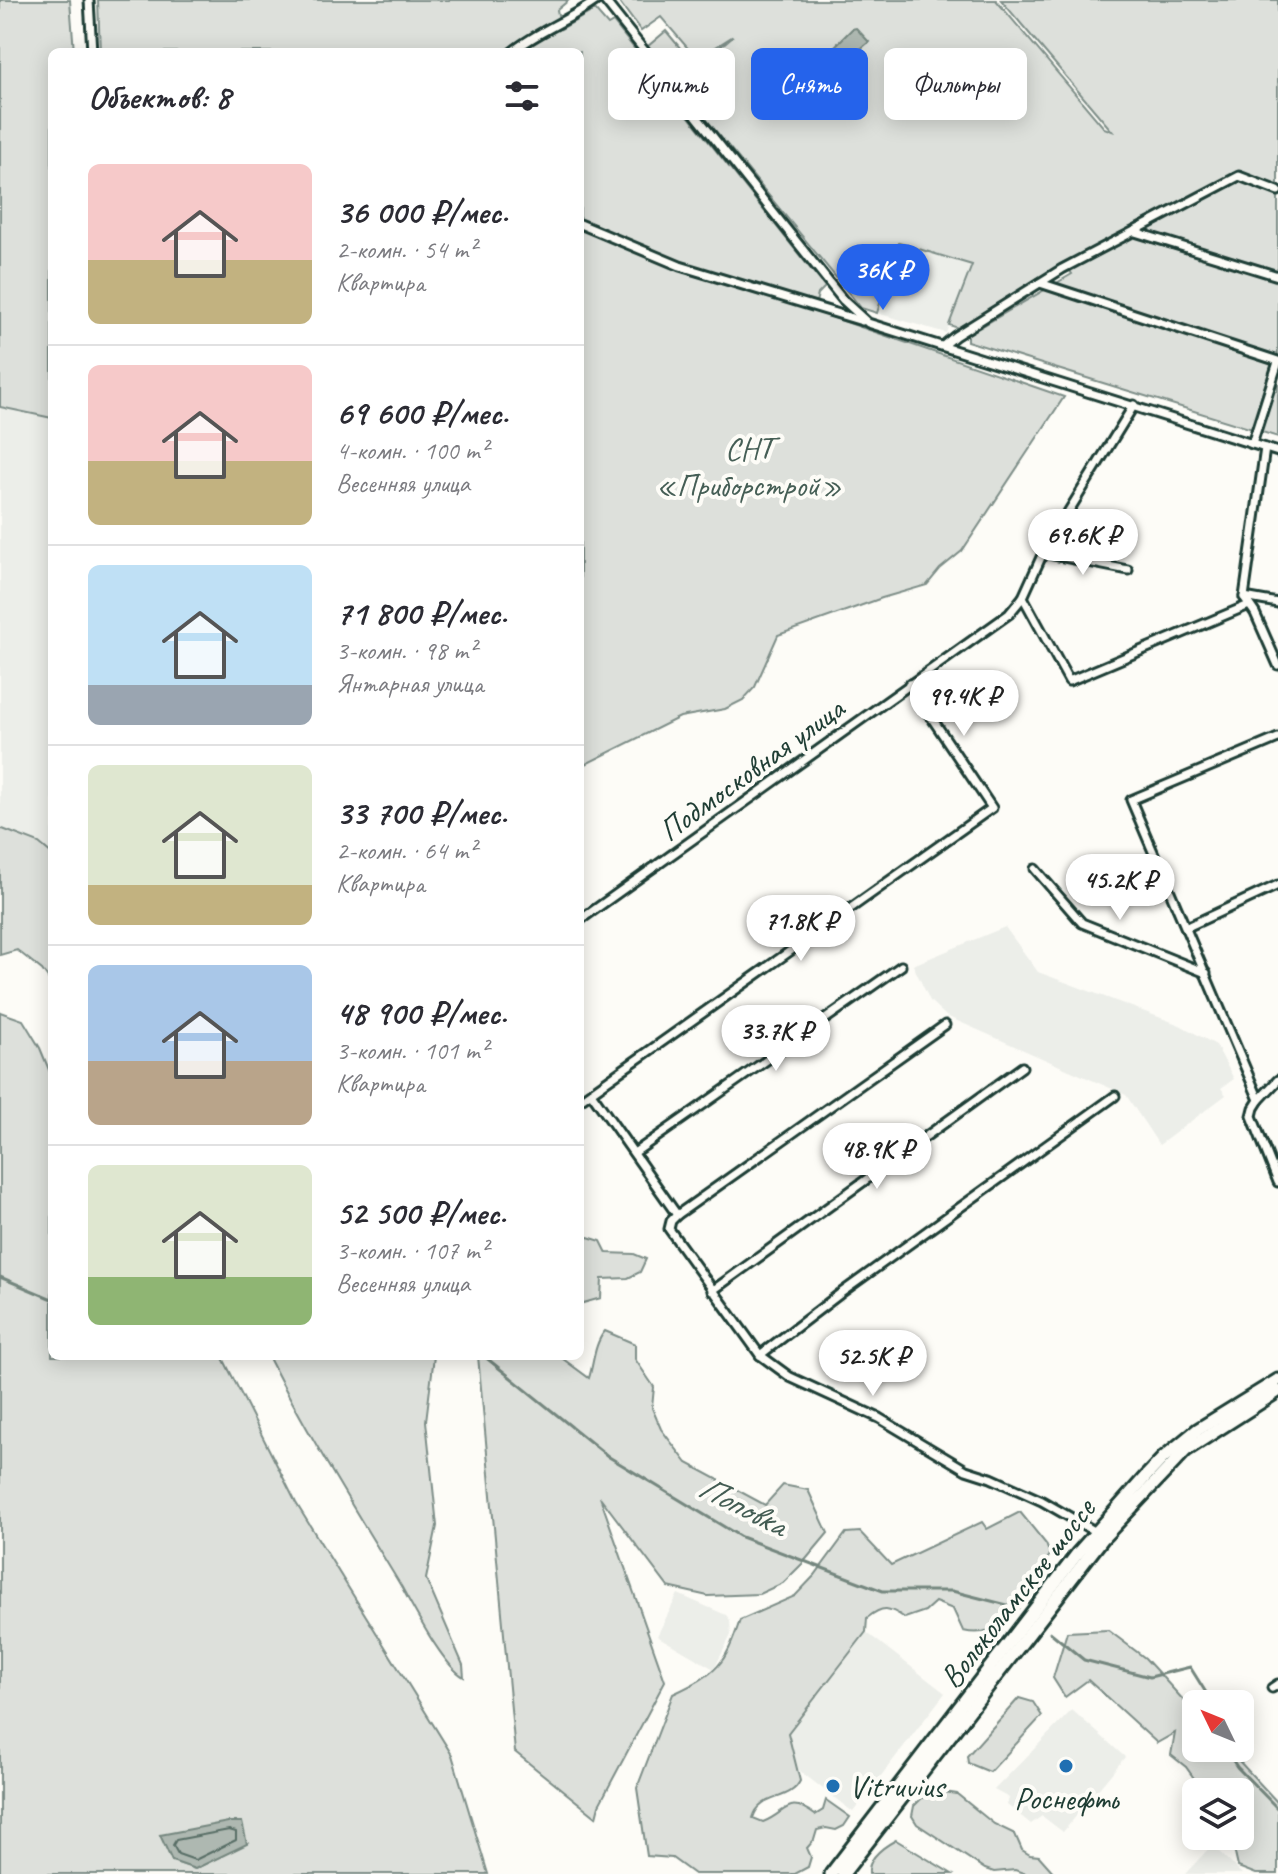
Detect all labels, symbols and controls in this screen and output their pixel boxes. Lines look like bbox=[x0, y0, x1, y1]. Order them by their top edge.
chip: Купить bbox=[608, 48, 735, 120]
chip: Снять bbox=[751, 48, 868, 120]
chip: Фильтры bbox=[884, 48, 1027, 120]
icon: filters bbox=[500, 74, 544, 118]
text: Объектов: 8 bbox=[88, 75, 230, 118]
text: 36 000 ₽/мес. bbox=[336, 190, 508, 233]
icon: home bbox=[152, 196, 248, 292]
text: 2-комн. · 54 m² bbox=[336, 233, 476, 266]
pin: 36K ₽ bbox=[827, 244, 939, 312]
text: 36K ₽ bbox=[855, 253, 911, 286]
text: Квартира bbox=[336, 266, 425, 299]
text: 69 600 ₽/мес. bbox=[336, 391, 508, 434]
icon: home bbox=[152, 397, 248, 493]
park label: СНТ «Приборстрой» bbox=[656, 428, 842, 506]
text: 4-комн. · 100 m² bbox=[336, 434, 488, 467]
text: Весенняя улица bbox=[336, 467, 470, 500]
pin: 69.6K ₽ bbox=[1009, 509, 1157, 577]
text: 69.6K ₽ bbox=[1046, 518, 1120, 551]
text: 71 800 ₽/мес. bbox=[336, 591, 507, 634]
icon: home bbox=[152, 597, 248, 693]
text: 3-комн. · 98 m² bbox=[336, 634, 476, 667]
text: Янтарная улица bbox=[336, 667, 483, 700]
pin: 99.4K ₽ bbox=[890, 670, 1038, 738]
text: 99.4K ₽ bbox=[928, 679, 1000, 712]
street label: Подмосковная улица bbox=[650, 687, 854, 851]
text: 33 700 ₽/мес. bbox=[336, 791, 507, 834]
icon: home bbox=[152, 797, 248, 893]
text: 2-комн. · 64 m² bbox=[336, 834, 476, 867]
pin: 45.2K ₽ bbox=[1046, 854, 1194, 922]
text: 45.2K ₽ bbox=[1084, 863, 1156, 896]
text: Квартира bbox=[336, 867, 425, 900]
pin: 71.8K ₽ bbox=[727, 895, 875, 963]
text: 71.8K ₽ bbox=[764, 904, 838, 937]
text: 48 900 ₽/мес. bbox=[336, 991, 507, 1034]
icon: home bbox=[152, 997, 248, 1093]
pin: 33.7K ₽ bbox=[702, 1005, 850, 1073]
text: 33.7K ₽ bbox=[739, 1014, 813, 1047]
text: 3-комн. · 101 m² bbox=[336, 1034, 488, 1067]
text: Квартира bbox=[336, 1067, 425, 1100]
pin: 48.9K ₽ bbox=[803, 1123, 951, 1191]
text: 48.9K ₽ bbox=[841, 1132, 913, 1165]
text: 52 500 ₽/мес. bbox=[336, 1191, 506, 1234]
icon: home bbox=[152, 1197, 248, 1293]
text: 3-комн. · 107 m² bbox=[336, 1234, 488, 1267]
text: Весенняя улица bbox=[336, 1267, 470, 1300]
pin: 52.5K ₽ bbox=[799, 1330, 947, 1398]
text: 52.5K ₽ bbox=[837, 1339, 909, 1372]
water label: Поповка bbox=[692, 1465, 798, 1548]
street label: Волоколамское шоссе bbox=[931, 1488, 1106, 1696]
north arrow bbox=[1182, 1690, 1254, 1762]
map controls bbox=[1182, 1690, 1254, 1850]
marker: Роснефть bbox=[1057, 1757, 1075, 1775]
place label: Vitruvius bbox=[849, 1766, 947, 1807]
marker: Vitruvius bbox=[824, 1777, 842, 1795]
place label: Роснефть bbox=[1014, 1778, 1120, 1819]
button: layers bbox=[1182, 1778, 1254, 1850]

